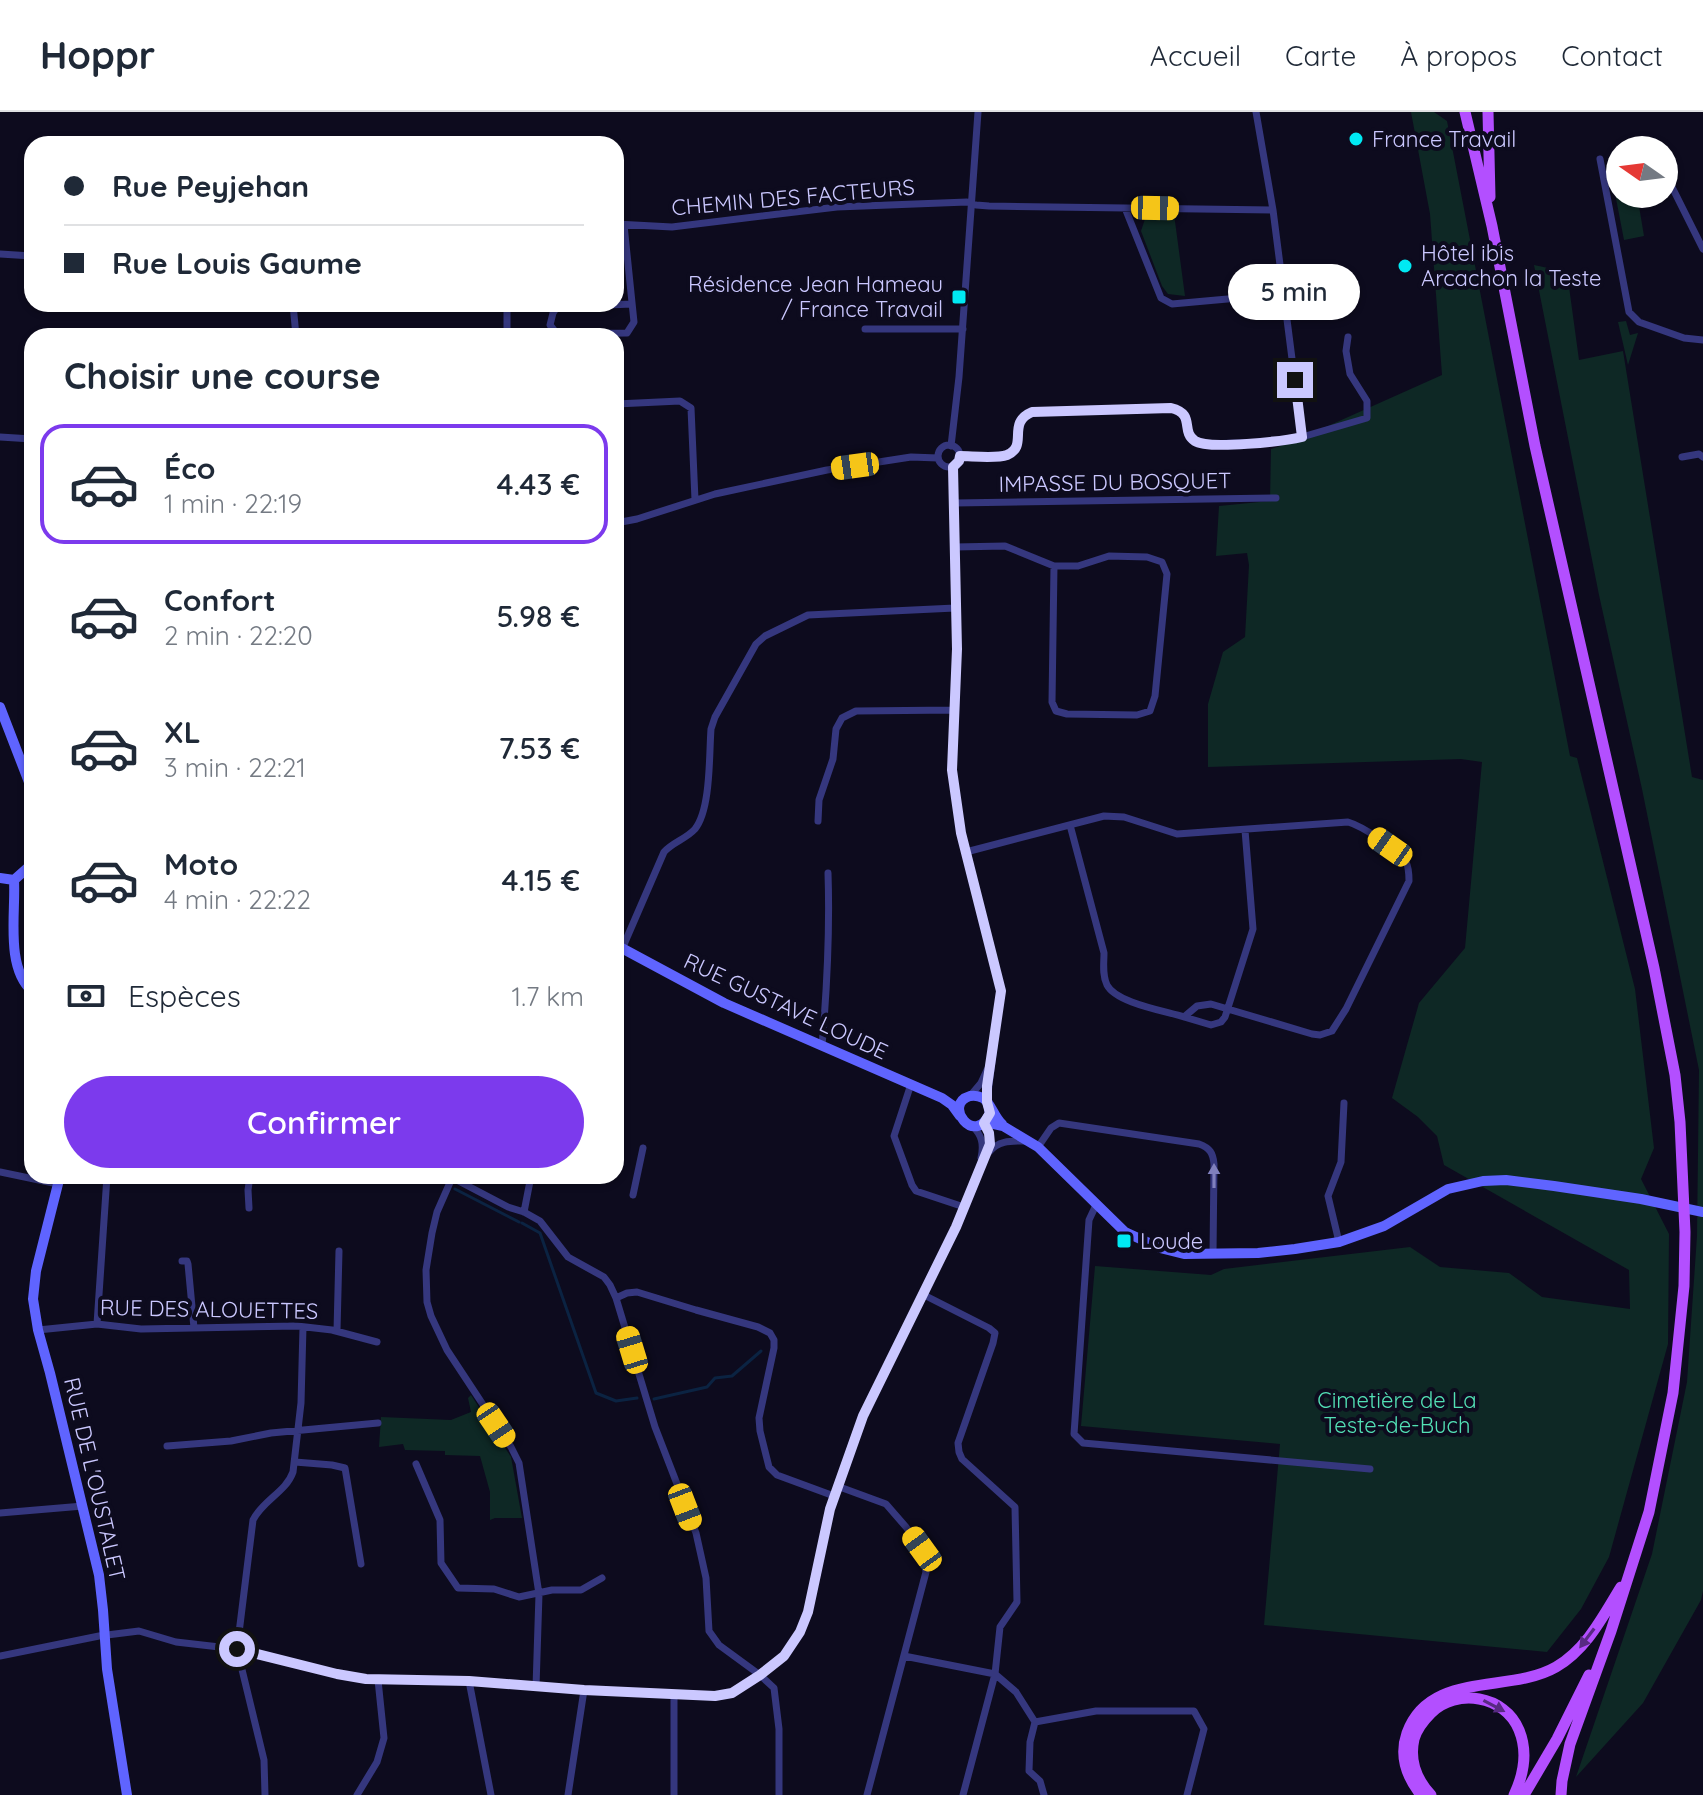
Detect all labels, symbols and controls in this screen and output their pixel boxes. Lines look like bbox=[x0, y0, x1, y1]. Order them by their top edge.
text: Hoppr bbox=[40, 31, 155, 79]
text: Accueil bbox=[1150, 38, 1241, 73]
text: Carte bbox=[1285, 38, 1356, 73]
text: À propos bbox=[1400, 38, 1517, 73]
text: Contact bbox=[1561, 38, 1663, 73]
place label: France Travail bbox=[1372, 125, 1516, 153]
marker: France Travail bbox=[1347, 130, 1365, 148]
north arrow bbox=[1606, 136, 1678, 208]
map controls bbox=[1606, 136, 1678, 208]
text: Rue Peyjehan bbox=[112, 167, 309, 205]
street label: CHEMIN DES FACTEURS bbox=[670, 172, 916, 222]
car bbox=[1131, 196, 1179, 220]
place label: Hôtel ibis Arcachon la Teste bbox=[1421, 239, 1601, 292]
text: Rue Louis Gaume bbox=[112, 244, 362, 282]
marker: Hôtel ibis Arcachon la Teste bbox=[1396, 257, 1414, 275]
callout: 5 min bbox=[1229, 264, 1361, 320]
place label: Résidence Jean Hameau / France Travail bbox=[688, 270, 943, 323]
text: 5 min bbox=[1260, 275, 1328, 308]
marker: Résidence Jean Hameau / France Travail bbox=[950, 288, 968, 306]
text: Choisir une course bbox=[64, 353, 381, 398]
route end bbox=[1277, 362, 1313, 398]
icon: car bbox=[68, 448, 140, 520]
text: Éco bbox=[164, 449, 215, 487]
car bbox=[830, 451, 880, 481]
text: 4.43 € bbox=[496, 465, 580, 503]
street label: IMPASSE DU BOSQUET bbox=[998, 466, 1232, 498]
text: 1 min · 22:19 bbox=[164, 487, 302, 520]
icon: car bbox=[68, 580, 140, 652]
text: Confort bbox=[164, 581, 276, 619]
text: 5.98 € bbox=[496, 597, 580, 635]
text: 2 min · 22:20 bbox=[164, 619, 313, 652]
icon: car bbox=[68, 712, 140, 784]
text: XL bbox=[164, 713, 201, 751]
text: 7.53 € bbox=[499, 729, 580, 767]
text: 3 min · 22:21 bbox=[164, 751, 306, 784]
car bbox=[1363, 823, 1417, 871]
icon: car bbox=[68, 844, 140, 916]
text: Moto bbox=[164, 845, 238, 883]
text: 4.15 € bbox=[502, 861, 580, 899]
text: 4 min · 22:22 bbox=[164, 883, 311, 916]
street label: RUE GUSTAVE LOUDE bbox=[680, 946, 892, 1066]
icon: cash bbox=[64, 974, 108, 1018]
text: Espèces bbox=[128, 977, 241, 1015]
text: 1.7 km bbox=[512, 980, 584, 1013]
button: Confirmer bbox=[64, 1076, 584, 1168]
one-way arrow bbox=[1208, 1163, 1220, 1188]
place label: Loude bbox=[1140, 1227, 1203, 1255]
marker: Loude bbox=[1115, 1232, 1133, 1250]
street label: RUE DES ALOUETTES bbox=[100, 1293, 318, 1325]
car bbox=[614, 1324, 650, 1376]
street label: RUE DE L'OUSTALET bbox=[58, 1375, 132, 1583]
park label: Cimetière de La Teste-de-Buch bbox=[1317, 1386, 1477, 1439]
car bbox=[473, 1398, 519, 1452]
car bbox=[665, 1480, 705, 1534]
car bbox=[898, 1523, 946, 1575]
one-way arrow bbox=[1580, 1628, 1596, 1648]
route start bbox=[219, 1631, 255, 1667]
one-way arrow bbox=[1482, 1699, 1505, 1713]

